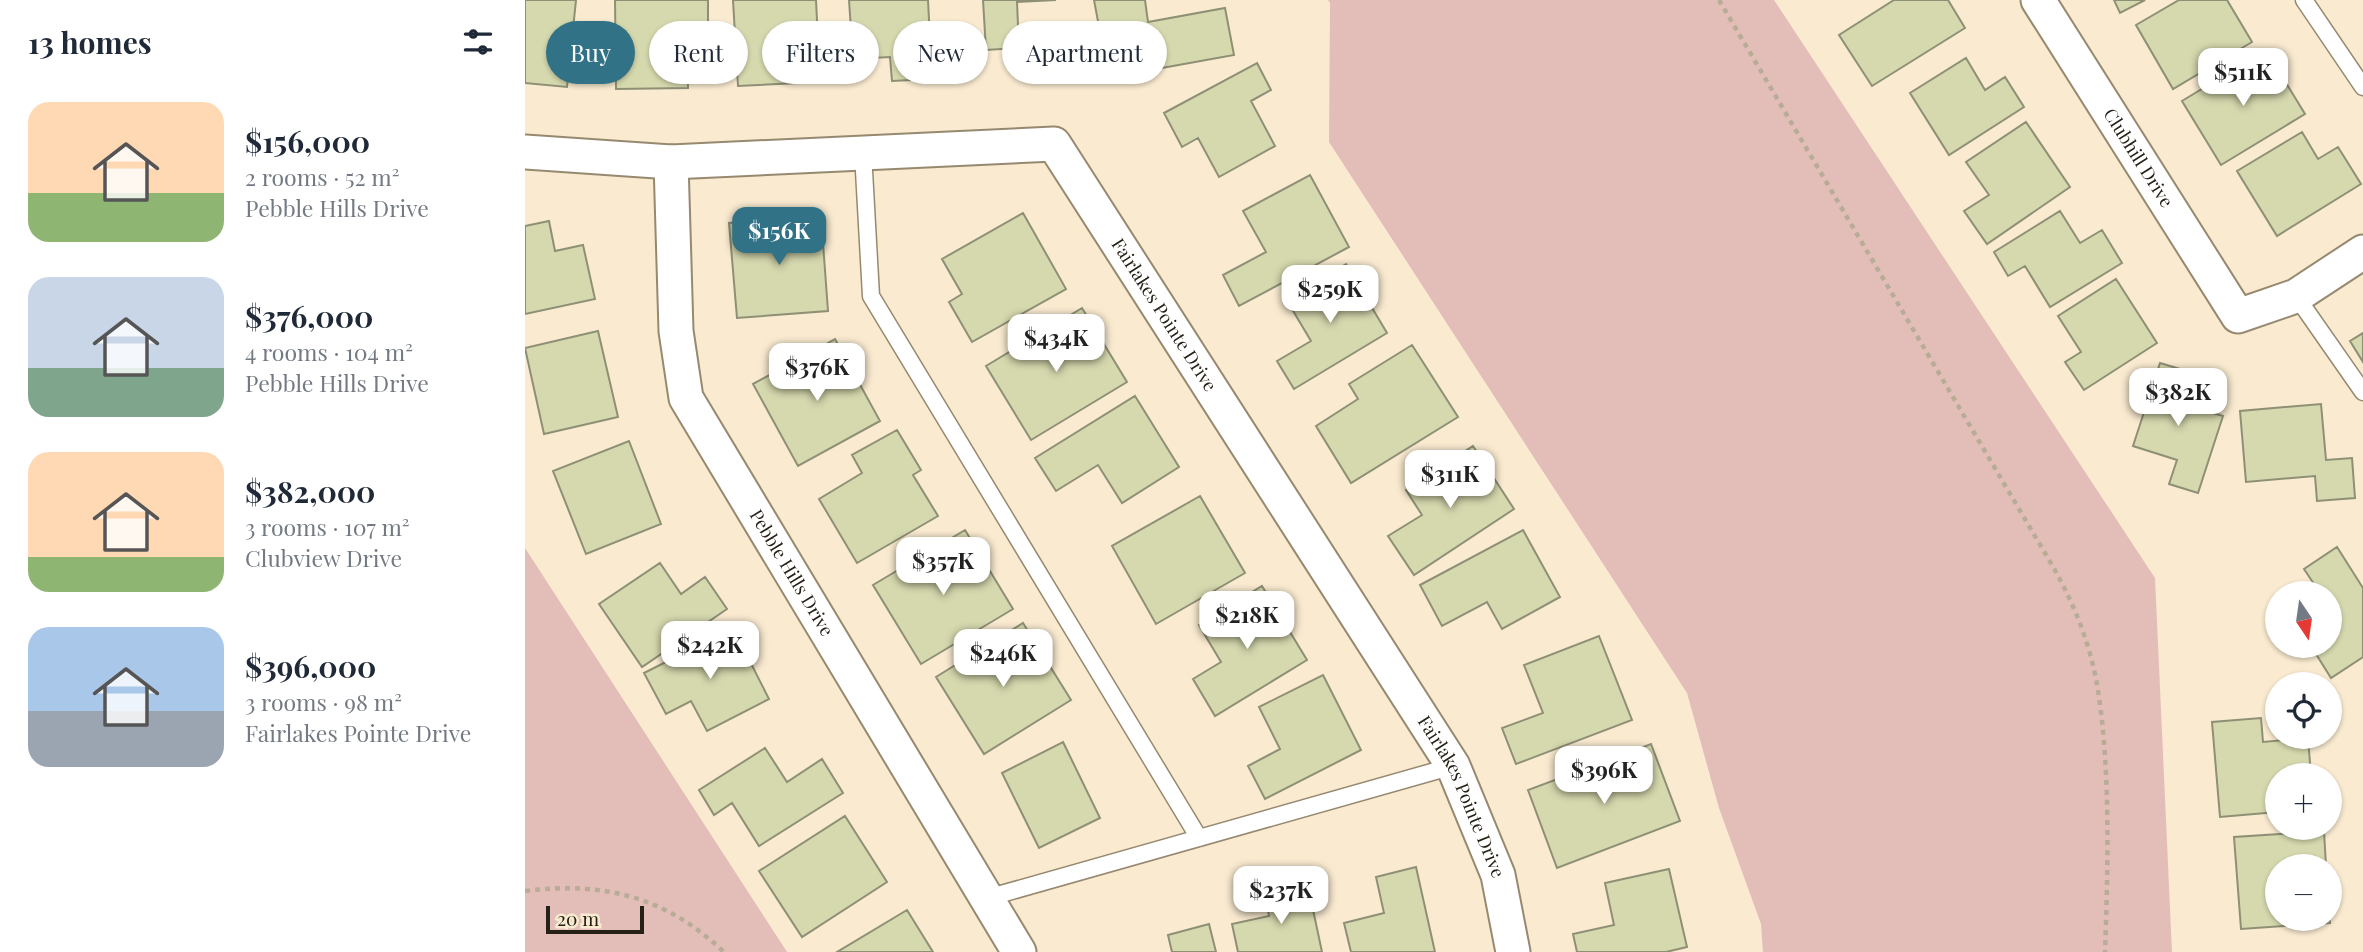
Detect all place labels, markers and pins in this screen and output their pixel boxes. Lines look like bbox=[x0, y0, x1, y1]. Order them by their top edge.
pin: $511K bbox=[2194, 48, 2292, 108]
pin: $156K bbox=[730, 208, 828, 267]
pin: $259K bbox=[1281, 266, 1379, 325]
pin: $434K bbox=[1007, 314, 1105, 374]
pin: $376K bbox=[768, 344, 866, 403]
pin: $382K bbox=[2129, 368, 2227, 428]
pin: $311K bbox=[1401, 450, 1499, 510]
pin: $357K bbox=[894, 538, 992, 597]
pin: $218K bbox=[1198, 592, 1296, 651]
pin: $242K bbox=[661, 622, 759, 681]
pin: $246K bbox=[954, 630, 1052, 689]
pin: $396K bbox=[1555, 746, 1653, 806]
pin: $237K bbox=[1232, 866, 1330, 926]

